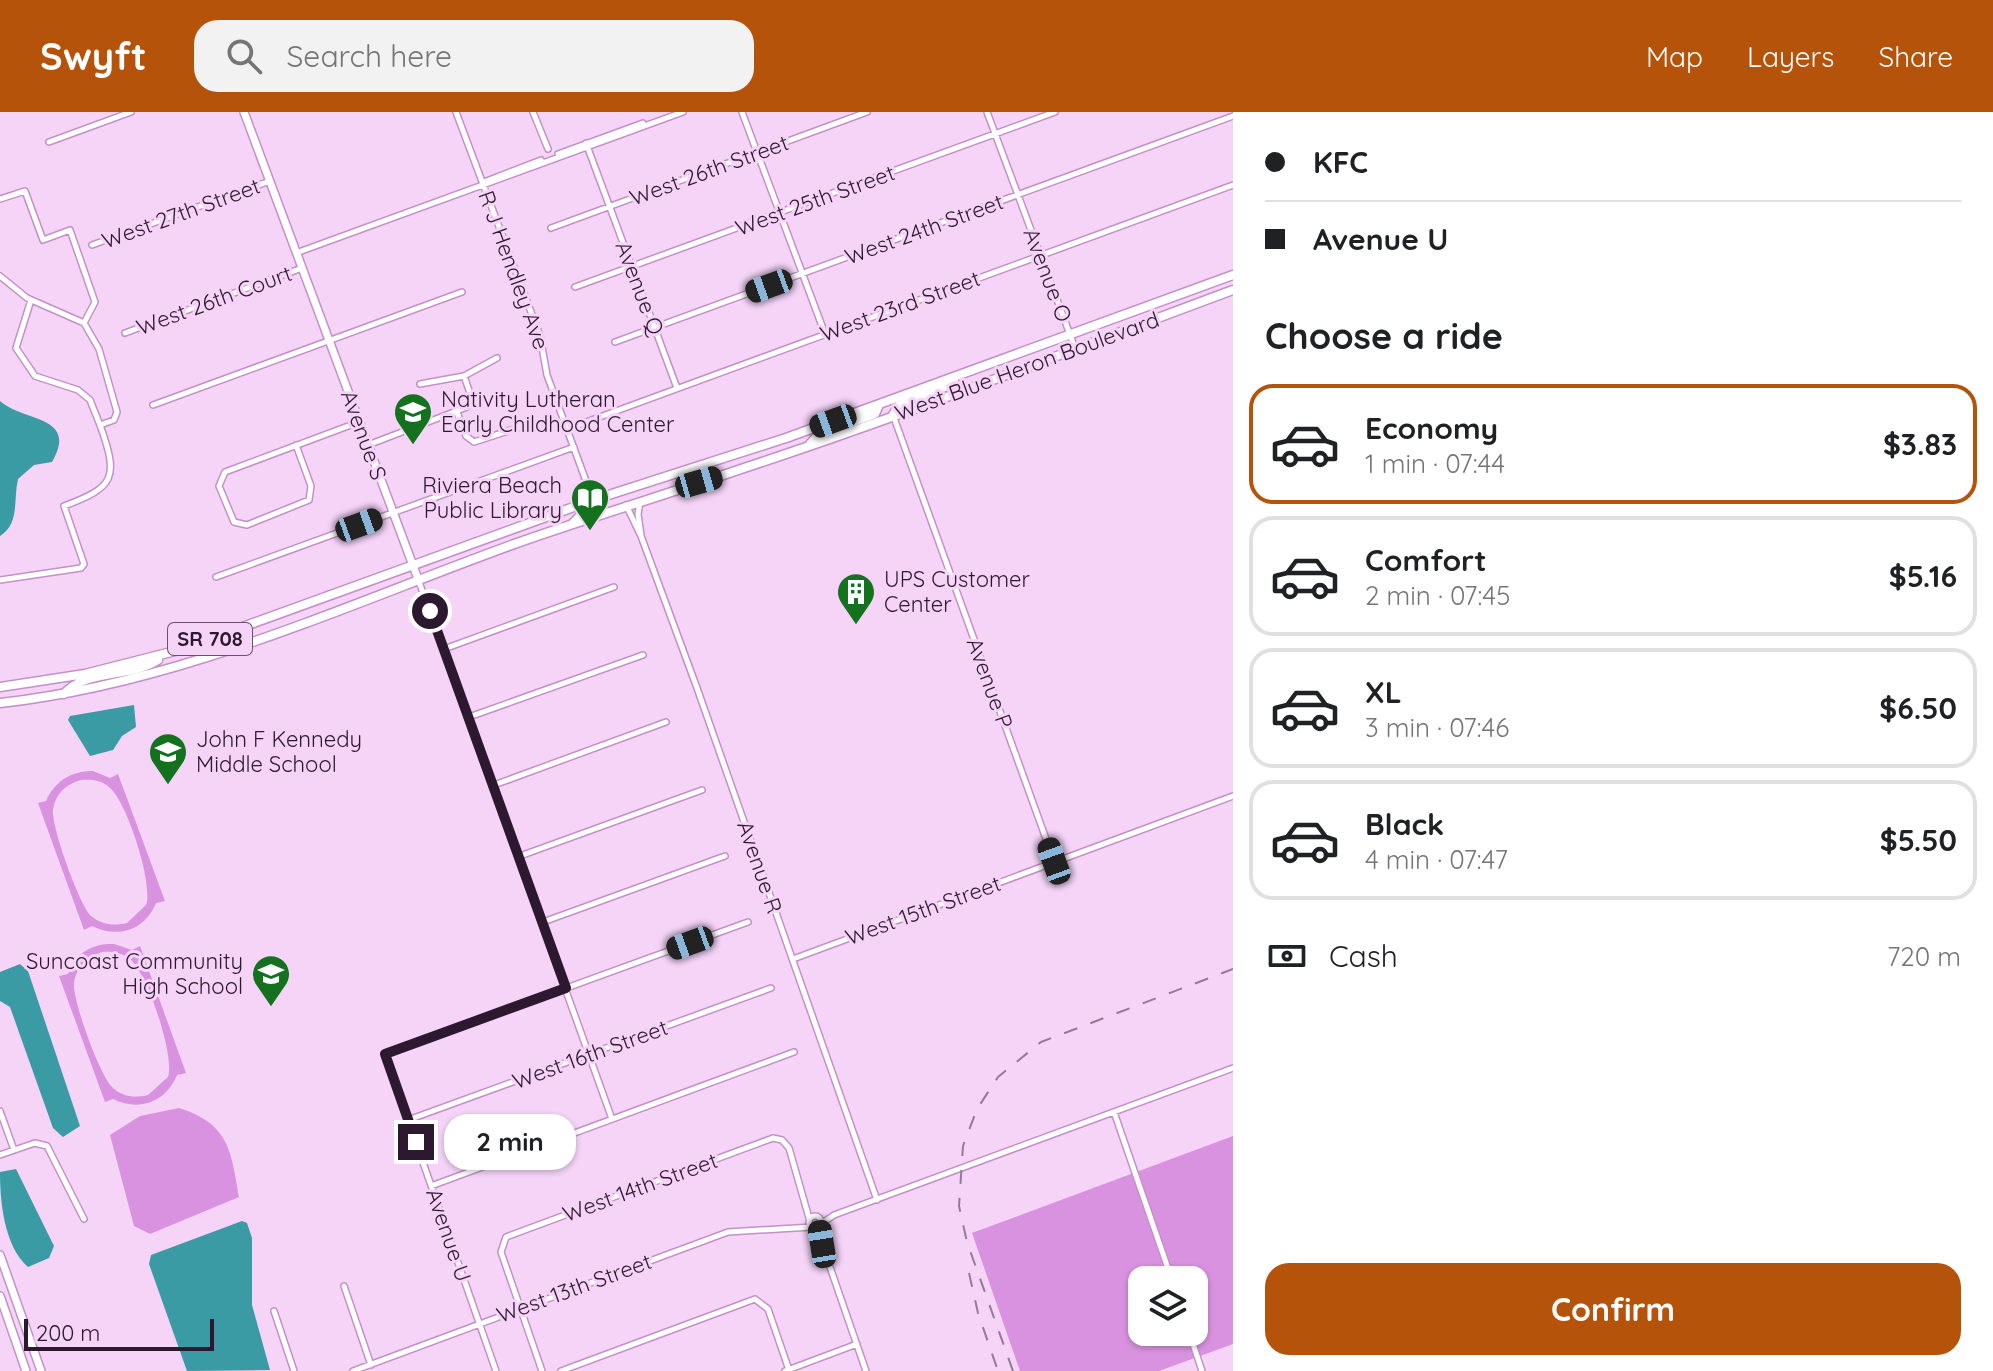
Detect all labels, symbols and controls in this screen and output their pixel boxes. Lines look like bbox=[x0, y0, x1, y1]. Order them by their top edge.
search box bbox=[194, 20, 754, 92]
text: Swyft bbox=[40, 32, 146, 80]
icon: search bbox=[222, 34, 266, 78]
text: Search here bbox=[286, 37, 452, 75]
text: Map bbox=[1646, 39, 1703, 74]
text: Layers bbox=[1747, 39, 1834, 74]
text: Share bbox=[1878, 39, 1953, 74]
street label: West 26th Street bbox=[626, 128, 792, 212]
text: KFC bbox=[1313, 143, 1368, 181]
street label: West 25th Street bbox=[732, 158, 898, 242]
street label: West 27th Street bbox=[98, 171, 264, 255]
street label: R J Hendley Ave bbox=[472, 187, 556, 353]
street label: West 24th Street bbox=[841, 187, 1007, 271]
text: Avenue U bbox=[1313, 220, 1448, 258]
street label: Avenue O bbox=[1017, 224, 1079, 326]
street label: Avenue Q bbox=[609, 237, 671, 340]
street label: West 26th Court bbox=[133, 259, 295, 341]
street label: West 23rd Street bbox=[816, 264, 984, 348]
car bbox=[742, 267, 796, 305]
street label: West Blue Heron Boulevard bbox=[891, 305, 1163, 427]
text: Choose a ride bbox=[1265, 313, 1503, 358]
place label: Nativity Lutheran Early Childhood Center bbox=[441, 385, 675, 438]
street label: Avenue S bbox=[335, 386, 393, 484]
school or university icon: Nativity Lutheran Early Childhood Center bbox=[392, 391, 434, 446]
car bbox=[806, 402, 860, 440]
icon: car bbox=[1269, 408, 1341, 480]
text: Economy bbox=[1365, 409, 1498, 447]
text: $3.83 bbox=[1883, 425, 1957, 463]
text: 1 min · 07:44 bbox=[1365, 447, 1505, 480]
car bbox=[673, 464, 725, 500]
place label: Riviera Beach Public Library bbox=[422, 471, 562, 524]
library icon: Riviera Beach Public Library bbox=[569, 477, 611, 532]
car bbox=[332, 506, 386, 544]
icon: car bbox=[1269, 540, 1341, 612]
text: Comfort bbox=[1365, 541, 1486, 579]
text: $5.16 bbox=[1889, 557, 1957, 595]
place label: UPS Customer Center bbox=[884, 565, 1031, 618]
building icon: UPS Customer Center bbox=[835, 571, 877, 626]
text: 2 min · 07:45 bbox=[1365, 579, 1510, 612]
route start bbox=[412, 593, 448, 629]
road number: SR 708 bbox=[168, 623, 252, 655]
street label: Avenue P bbox=[961, 634, 1019, 732]
icon: car bbox=[1269, 672, 1341, 744]
text: XL bbox=[1365, 673, 1402, 711]
text: $6.50 bbox=[1879, 689, 1957, 727]
text: 3 min · 07:46 bbox=[1365, 711, 1509, 744]
place label: John F Kennedy Middle School bbox=[196, 725, 362, 778]
school or university icon: John F Kennedy Middle School bbox=[147, 731, 189, 786]
icon: car bbox=[1269, 804, 1341, 876]
text: Black bbox=[1365, 805, 1444, 843]
street label: Avenue R bbox=[731, 817, 789, 917]
text: $5.50 bbox=[1880, 821, 1957, 859]
car bbox=[1035, 834, 1073, 888]
text: 4 min · 07:47 bbox=[1365, 843, 1508, 876]
street label: West 15th Street bbox=[841, 869, 1005, 951]
car bbox=[663, 924, 717, 962]
icon: cash bbox=[1265, 934, 1309, 978]
text: Cash bbox=[1329, 937, 1398, 975]
text: 720 m bbox=[1887, 940, 1961, 973]
place label: Suncoast Community High School bbox=[26, 947, 243, 1000]
school or university icon: Suncoast Community High School bbox=[250, 953, 292, 1008]
street label: West 16th Street bbox=[509, 1013, 671, 1095]
callout: 2 min bbox=[444, 1114, 576, 1170]
route end bbox=[398, 1124, 434, 1160]
text: 2 min bbox=[476, 1125, 544, 1158]
street label: West 14th Street bbox=[559, 1146, 721, 1228]
street label: Avenue U bbox=[420, 1185, 478, 1285]
car bbox=[806, 1218, 838, 1270]
street label: West 13th Street bbox=[493, 1247, 655, 1329]
button: Confirm bbox=[1265, 1263, 1961, 1355]
map controls bbox=[1128, 1266, 1208, 1346]
button: layers bbox=[1128, 1266, 1208, 1346]
scale bar bbox=[24, 1315, 214, 1351]
text: 200 m bbox=[36, 1319, 100, 1347]

